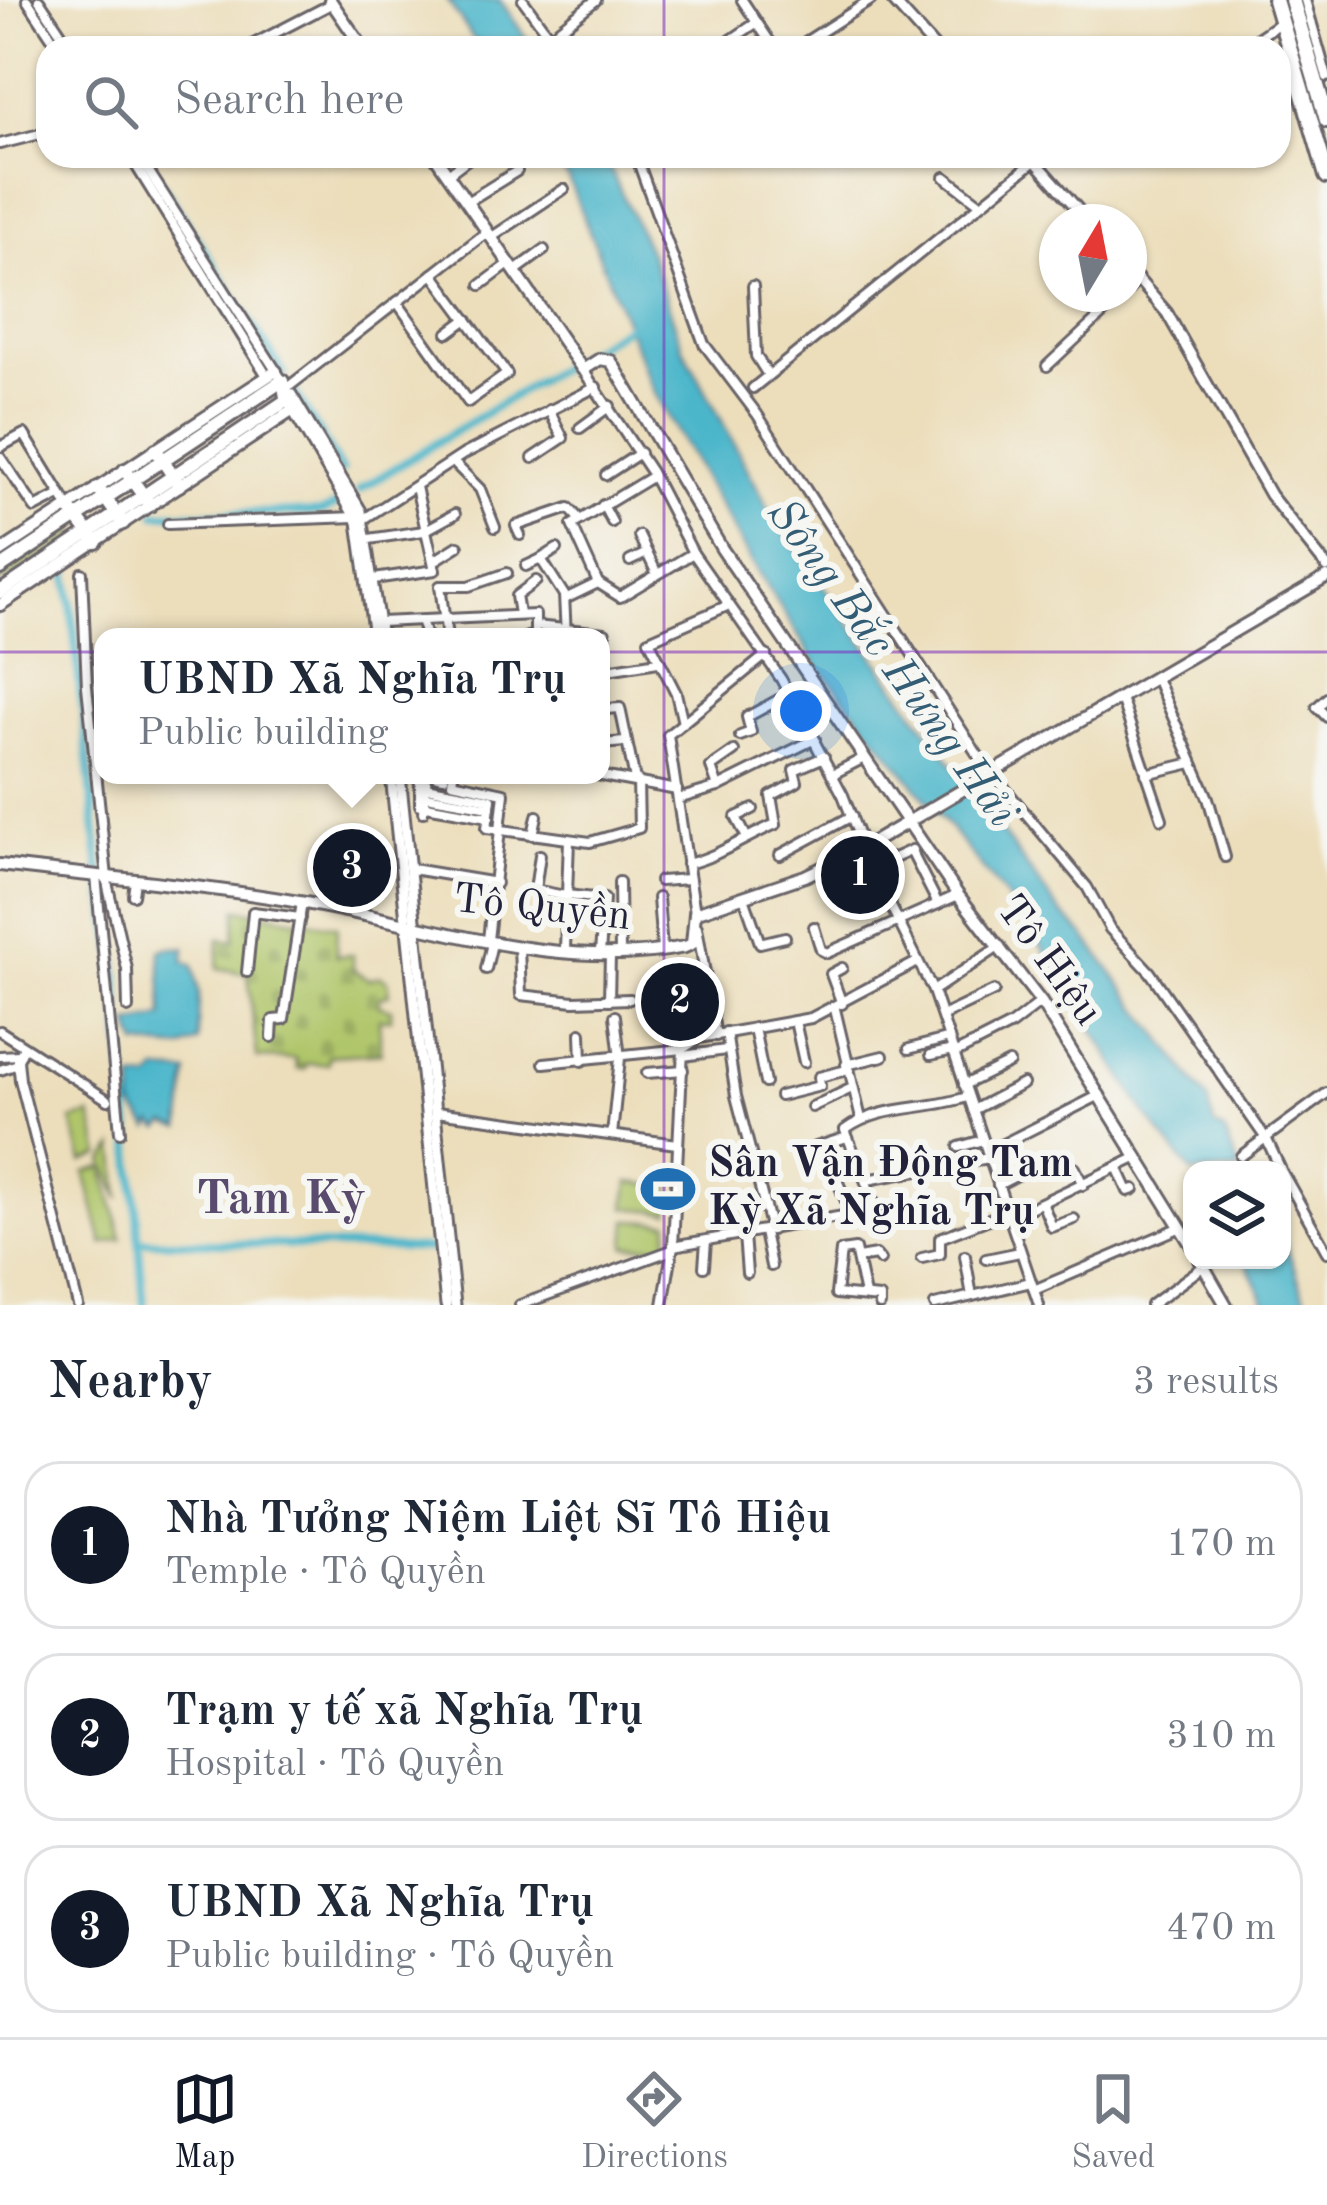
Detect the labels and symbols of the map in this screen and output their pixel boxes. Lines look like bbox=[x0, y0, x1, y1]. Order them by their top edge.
north arrow bbox=[1039, 204, 1147, 312]
water label: Sông Bắc Hưng Hải bbox=[757, 489, 1029, 836]
your location bbox=[771, 681, 831, 741]
pin: 3 bbox=[313, 823, 391, 913]
pin: 1 bbox=[821, 830, 899, 920]
street label: Tô Quyền bbox=[451, 875, 633, 939]
street label: Tô Hiệu bbox=[987, 888, 1109, 1034]
pin: 2 bbox=[641, 957, 719, 1047]
place label: Sân Vận Động Tam Kỳ Xã Nghĩa Trụ bbox=[708, 1144, 1073, 1234]
sports icon: Sân Vận Động Tam Kỳ Xã Nghĩa Trụ bbox=[639, 1160, 697, 1218]
district label: Tam Kỳ bbox=[196, 1176, 366, 1224]

